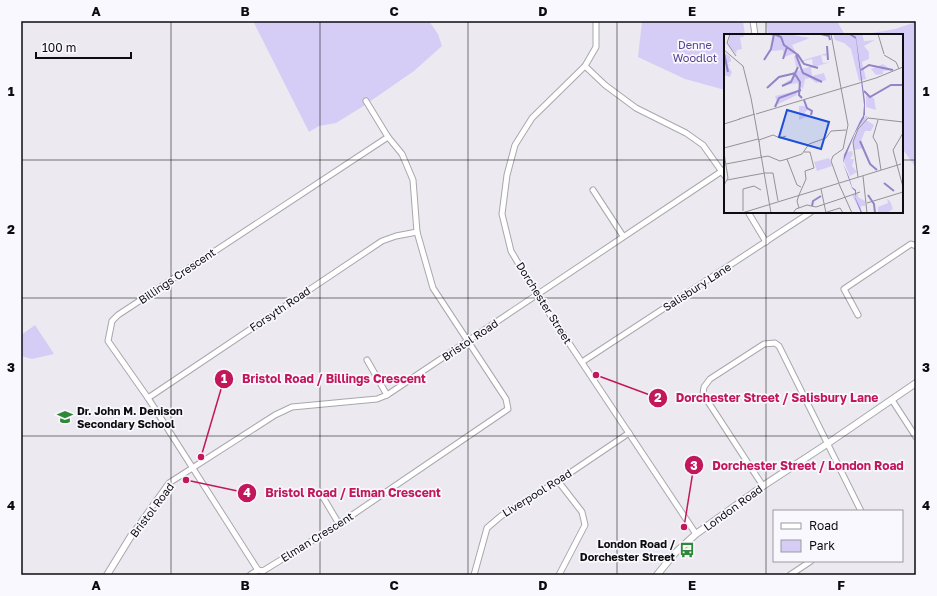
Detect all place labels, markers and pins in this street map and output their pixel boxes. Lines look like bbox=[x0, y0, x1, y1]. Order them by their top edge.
callout: Bristol Road / Billings Crescent bbox=[214, 367, 434, 391]
callout: Dorchester Street / Salisbury Lane bbox=[648, 386, 886, 410]
place label: Dr. John M. Denison Secondary School bbox=[77, 404, 183, 430]
school or university icon: Dr. John M. Denison Secondary School bbox=[56, 408, 74, 426]
callout: Dorchester Street / London Road bbox=[684, 453, 912, 477]
callout: Bristol Road / Elman Crescent bbox=[237, 481, 449, 505]
place label: London Road / Dorchester Street bbox=[580, 537, 676, 563]
bus stop icon: London Road / Dorchester Street bbox=[678, 541, 696, 559]

